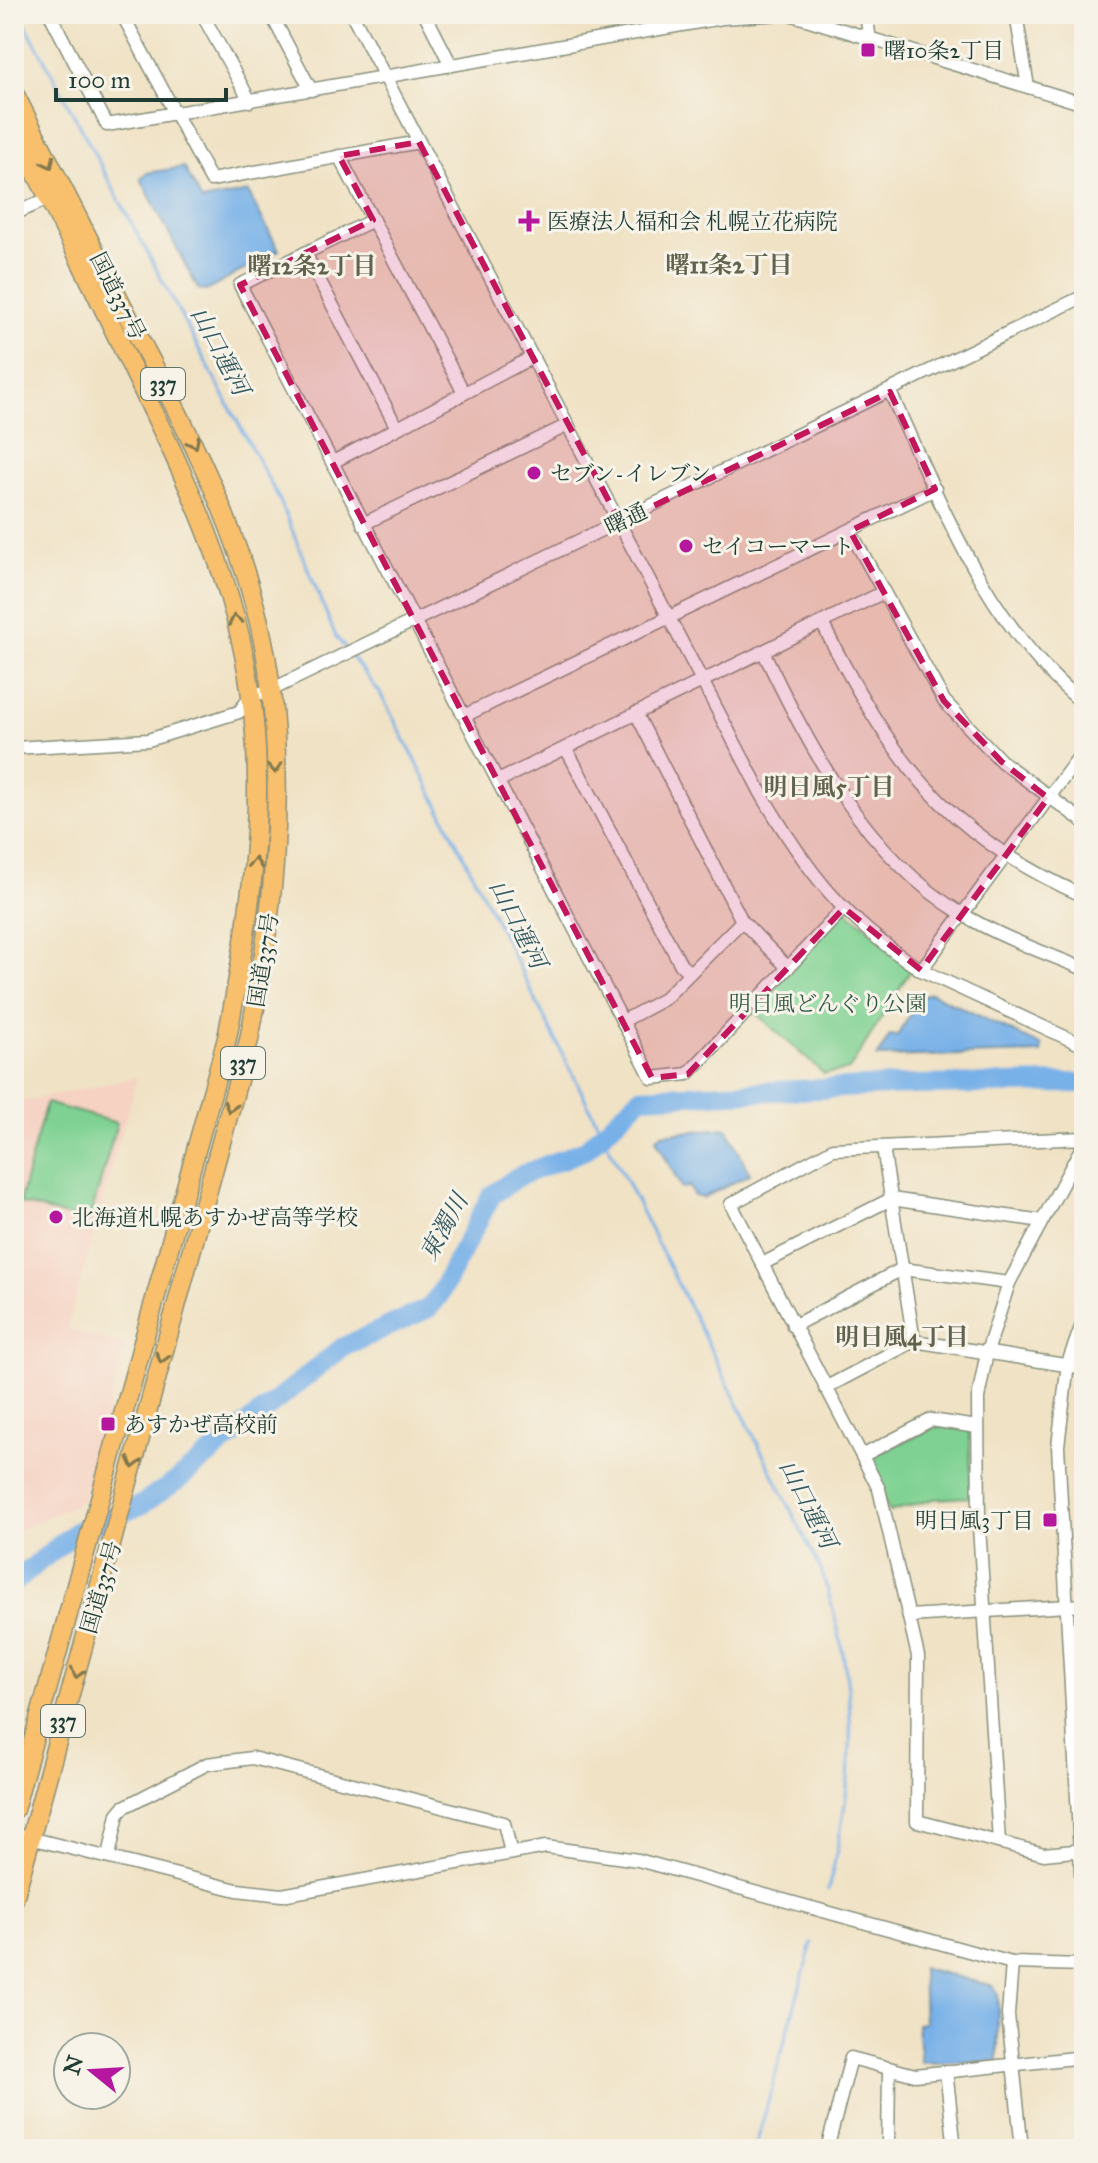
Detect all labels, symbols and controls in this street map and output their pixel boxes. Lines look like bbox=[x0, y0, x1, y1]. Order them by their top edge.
place label: 曙10条2丁目 bbox=[884, 37, 1004, 64]
marker: 曙10条2丁目 bbox=[859, 41, 877, 59]
scale bar bbox=[56, 52, 226, 102]
text: 100 m bbox=[68, 65, 131, 95]
one-way arrow bbox=[40, 154, 55, 169]
place label: 医療法人福和会 札幌立花病院 bbox=[547, 208, 838, 235]
marker: 医療法人福和会 札幌立花病院 bbox=[518, 210, 540, 232]
street label: 国道337号 bbox=[84, 247, 152, 345]
district label: 曙11条2丁目 bbox=[666, 250, 792, 280]
district label: 曙12条2丁目 bbox=[247, 251, 377, 281]
water label: 山口運河 bbox=[184, 302, 258, 404]
road number: 337 bbox=[141, 368, 185, 400]
one-way arrow bbox=[184, 435, 200, 450]
place label: セブン-イレブン bbox=[550, 460, 711, 487]
marker: セブン-イレブン bbox=[525, 464, 543, 482]
street label: 曙通 bbox=[600, 497, 652, 541]
place label: セイコーマート bbox=[702, 533, 854, 560]
marker: セイコーマート bbox=[677, 537, 695, 555]
one-way arrow bbox=[227, 613, 244, 627]
one-way arrow bbox=[267, 762, 284, 775]
district label: 明日風5丁目 bbox=[763, 772, 895, 802]
one-way arrow bbox=[247, 857, 264, 870]
water label: 山口運河 bbox=[483, 874, 555, 977]
street label: 国道337号 bbox=[242, 911, 284, 1009]
park label: 明日風どんぐり公園 bbox=[729, 990, 927, 1017]
road number: 337 bbox=[221, 1047, 265, 1079]
one-way arrow bbox=[223, 1099, 240, 1113]
water label: 東濁川 bbox=[413, 1186, 476, 1266]
place label: 北海道札幌あすかぜ高等学校 bbox=[72, 1204, 358, 1231]
marker: 北海道札幌あすかぜ高等学校 bbox=[47, 1208, 65, 1226]
district label: 明日風4丁目 bbox=[835, 1322, 969, 1352]
one-way arrow bbox=[155, 1350, 172, 1364]
place label: あすかぜ高校前 bbox=[124, 1411, 278, 1438]
marker: あすかぜ高校前 bbox=[99, 1415, 117, 1433]
water label: 山口運河 bbox=[773, 1454, 845, 1557]
one-way arrow bbox=[127, 1456, 144, 1469]
place label: 明日風3丁目 bbox=[915, 1507, 1034, 1534]
marker: 明日風3丁目 bbox=[1041, 1511, 1059, 1529]
street label: 国道337号 bbox=[75, 1537, 127, 1637]
one-way arrow bbox=[69, 1665, 86, 1679]
road number: 337 bbox=[41, 1705, 85, 1737]
north arrow bbox=[52, 2031, 132, 2111]
text: N bbox=[58, 2052, 89, 2078]

